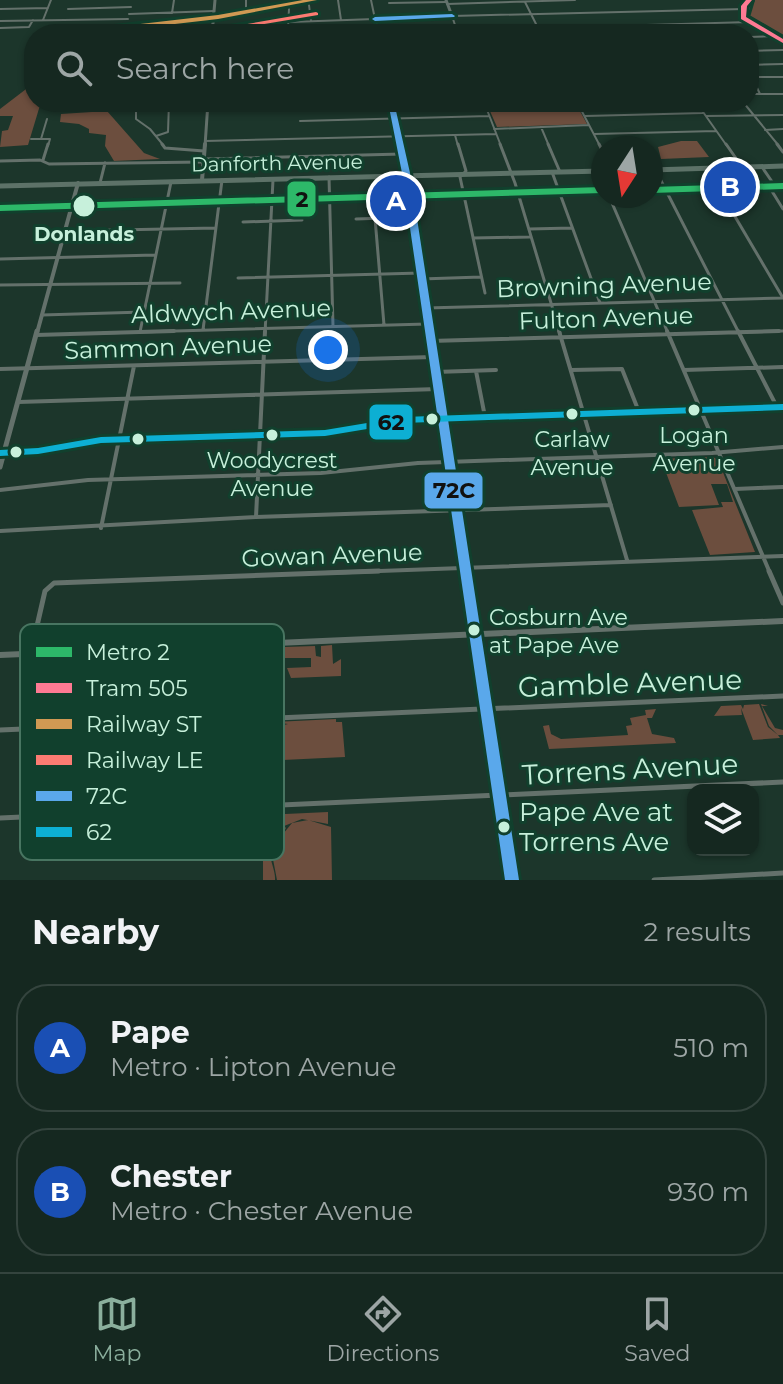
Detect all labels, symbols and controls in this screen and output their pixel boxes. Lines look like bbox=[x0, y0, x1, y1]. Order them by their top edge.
search box bbox=[24, 24, 759, 112]
icon: search bbox=[52, 46, 96, 90]
text: Search here bbox=[116, 50, 294, 87]
north arrow bbox=[591, 136, 663, 208]
street label: Danforth Avenue bbox=[191, 150, 363, 176]
pin: B bbox=[704, 157, 756, 217]
pin: A bbox=[370, 171, 422, 231]
line badge: 2 bbox=[286, 180, 317, 218]
text: 2 bbox=[296, 186, 309, 213]
marker: Donlands bbox=[71, 193, 97, 219]
place label: Donlands bbox=[34, 222, 134, 246]
street label: Browning Avenue bbox=[496, 267, 712, 303]
street label: Aldwych Avenue bbox=[131, 293, 331, 329]
street label: Fulton Avenue bbox=[518, 300, 694, 336]
street label: Sammon Avenue bbox=[64, 329, 272, 365]
your location bbox=[308, 330, 348, 370]
marker: Logan Avenue bbox=[686, 402, 702, 418]
line badge: 62 bbox=[368, 403, 414, 441]
marker: Carlaw Avenue bbox=[564, 406, 580, 422]
text: 62 bbox=[378, 409, 405, 436]
unlabelled marker bbox=[424, 411, 440, 427]
place label: Logan Avenue bbox=[652, 422, 736, 477]
place label: Carlaw Avenue bbox=[530, 426, 614, 481]
marker: Woodycrest Avenue bbox=[264, 427, 280, 443]
unlabelled marker bbox=[130, 431, 146, 447]
unlabelled marker bbox=[8, 444, 24, 460]
place label: Woodycrest Avenue bbox=[206, 447, 338, 502]
line badge: 72C bbox=[423, 471, 484, 510]
text: 72C bbox=[433, 477, 475, 504]
street label: Gowan Avenue bbox=[241, 537, 423, 573]
place label: Cosburn Ave at Pape Ave bbox=[489, 604, 628, 659]
marker: Cosburn Ave at Pape Ave bbox=[466, 622, 482, 638]
legend bbox=[20, 624, 284, 860]
text: Metro 2 bbox=[86, 639, 170, 666]
street label: Gamble Avenue bbox=[517, 662, 743, 704]
text: Tram 505 bbox=[86, 675, 188, 702]
text: Railway ST bbox=[86, 711, 202, 738]
street label: Torrens Avenue bbox=[521, 746, 739, 792]
text: Railway LE bbox=[86, 747, 203, 774]
text: 72C bbox=[86, 783, 127, 810]
map controls bbox=[687, 784, 759, 856]
button: layers bbox=[687, 784, 759, 856]
place label: Pape Ave at Torrens Ave bbox=[519, 796, 673, 858]
text: 62 bbox=[86, 819, 112, 846]
marker: Pape Ave at Torrens Ave bbox=[496, 819, 512, 835]
text: Nearby bbox=[32, 911, 159, 953]
text: 2 results bbox=[643, 916, 751, 948]
text: Pape bbox=[110, 1014, 190, 1051]
text: A bbox=[50, 1032, 70, 1064]
text: 510 m bbox=[673, 1032, 749, 1064]
text: Metro · Lipton Avenue bbox=[110, 1051, 396, 1083]
text: Chester bbox=[110, 1158, 232, 1195]
text: B bbox=[50, 1176, 70, 1208]
text: 930 m bbox=[667, 1176, 749, 1208]
text: Metro · Chester Avenue bbox=[110, 1195, 413, 1227]
tab: Map bbox=[93, 1292, 141, 1367]
tab: Directions bbox=[327, 1292, 439, 1367]
tab: Saved bbox=[624, 1292, 690, 1367]

